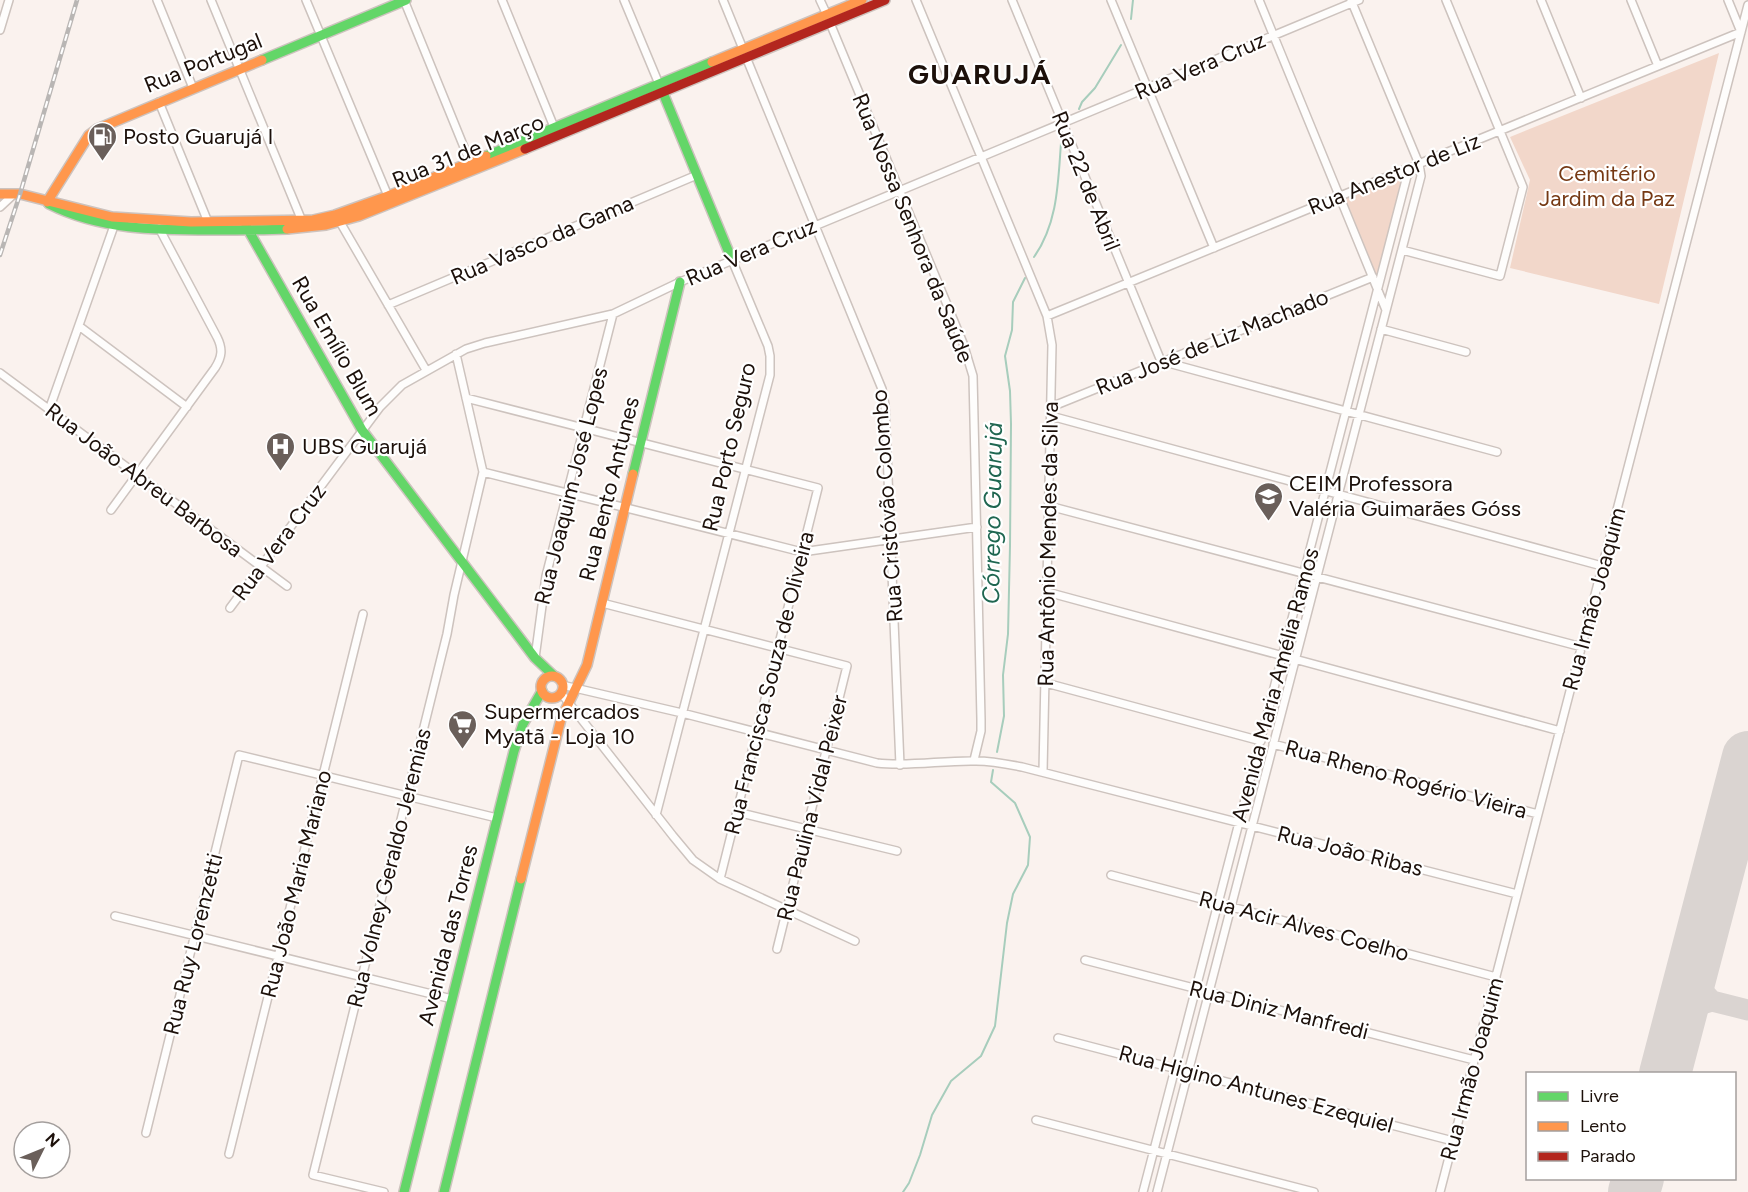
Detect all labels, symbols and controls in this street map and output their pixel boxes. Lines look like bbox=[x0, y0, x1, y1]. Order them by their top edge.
street label: Rua Vera Cruz bbox=[1130, 26, 1270, 106]
street label: Rua Portugal bbox=[140, 27, 266, 99]
district label: GUARUJÁ bbox=[908, 57, 1052, 91]
street label: Rua Nossa Senhora da Saúde bbox=[847, 89, 979, 367]
street label: Rua 22 de Abril bbox=[1046, 107, 1126, 255]
street label: Rua 31 de Março bbox=[388, 108, 548, 194]
fuel station icon: Posto Guarujá I bbox=[86, 120, 118, 162]
place label: Posto Guarujá I bbox=[123, 123, 273, 150]
street label: Rua Anestor de Liz bbox=[1304, 127, 1484, 221]
park label: Cemitério Jardim da Paz bbox=[1539, 160, 1675, 212]
street label: Rua Vasco da Gama bbox=[446, 189, 638, 291]
street label: Rua Vera Cruz bbox=[681, 212, 821, 292]
street label: Rua Emílio Blum bbox=[286, 271, 388, 421]
street label: Rua José de Liz Machado bbox=[1092, 283, 1332, 401]
street label: Rua Porto Seguro bbox=[696, 360, 762, 534]
street label: Rua Joaquim José Lopes bbox=[528, 365, 614, 607]
street label: Rua Cristóvão Colombo bbox=[865, 389, 909, 623]
street label: Rua Bento Antunes bbox=[573, 394, 645, 584]
street label: Rua João Abreu Barbosa bbox=[40, 397, 248, 563]
street label: Rua Antônio Mendes da Silva bbox=[1032, 401, 1064, 687]
water label: Córrego Guarujá bbox=[976, 422, 1008, 604]
hospital icon: UBS Guarujá bbox=[265, 430, 297, 472]
place label: UBS Guarujá bbox=[302, 433, 427, 460]
place label: CEIM Professora Valéria Guimarães Góss bbox=[1289, 470, 1521, 522]
street label: Rua Vera Cruz bbox=[226, 478, 332, 606]
school or university icon: CEIM Professora Valéria Guimarães Góss bbox=[1252, 480, 1284, 522]
street label: Rua Irmão Joaquim bbox=[1557, 505, 1631, 693]
street label: Rua Francisca Souza de Oliveira bbox=[718, 529, 820, 837]
street label: Avenida Maria Amélia Ramos bbox=[1225, 545, 1325, 825]
street label: Rua Paulina Vidal Peixer bbox=[771, 692, 853, 924]
place label: Supermercados Myatã - Loja 10 bbox=[484, 698, 639, 750]
supermarket icon: Supermercados Myatã - Loja 10 bbox=[447, 708, 479, 750]
street label: Rua Volney Geraldo Jeremias bbox=[341, 725, 437, 1011]
street label: Rua Rheno Rogério Vieira bbox=[1282, 734, 1530, 824]
street label: Rua João Maria Mariano bbox=[255, 767, 337, 1001]
street label: Rua João Ribas bbox=[1274, 820, 1426, 882]
street label: Avenida das Torres bbox=[412, 842, 484, 1028]
street label: Rua Ruy Lorenzetti bbox=[157, 850, 229, 1038]
street label: Rua Acir Alves Coelho bbox=[1196, 885, 1412, 967]
street label: Rua Diniz Manfredi bbox=[1186, 975, 1372, 1045]
street label: Rua Irmão Joaquim bbox=[1435, 975, 1509, 1163]
street label: Rua Higino Antunes Ezequiel bbox=[1116, 1039, 1396, 1139]
legend bbox=[1526, 1072, 1736, 1180]
text: Livre bbox=[1580, 1085, 1619, 1107]
text: Lento bbox=[1580, 1115, 1626, 1137]
north arrow bbox=[12, 1120, 72, 1180]
text: N bbox=[41, 1129, 64, 1151]
text: Parado bbox=[1580, 1145, 1636, 1167]

